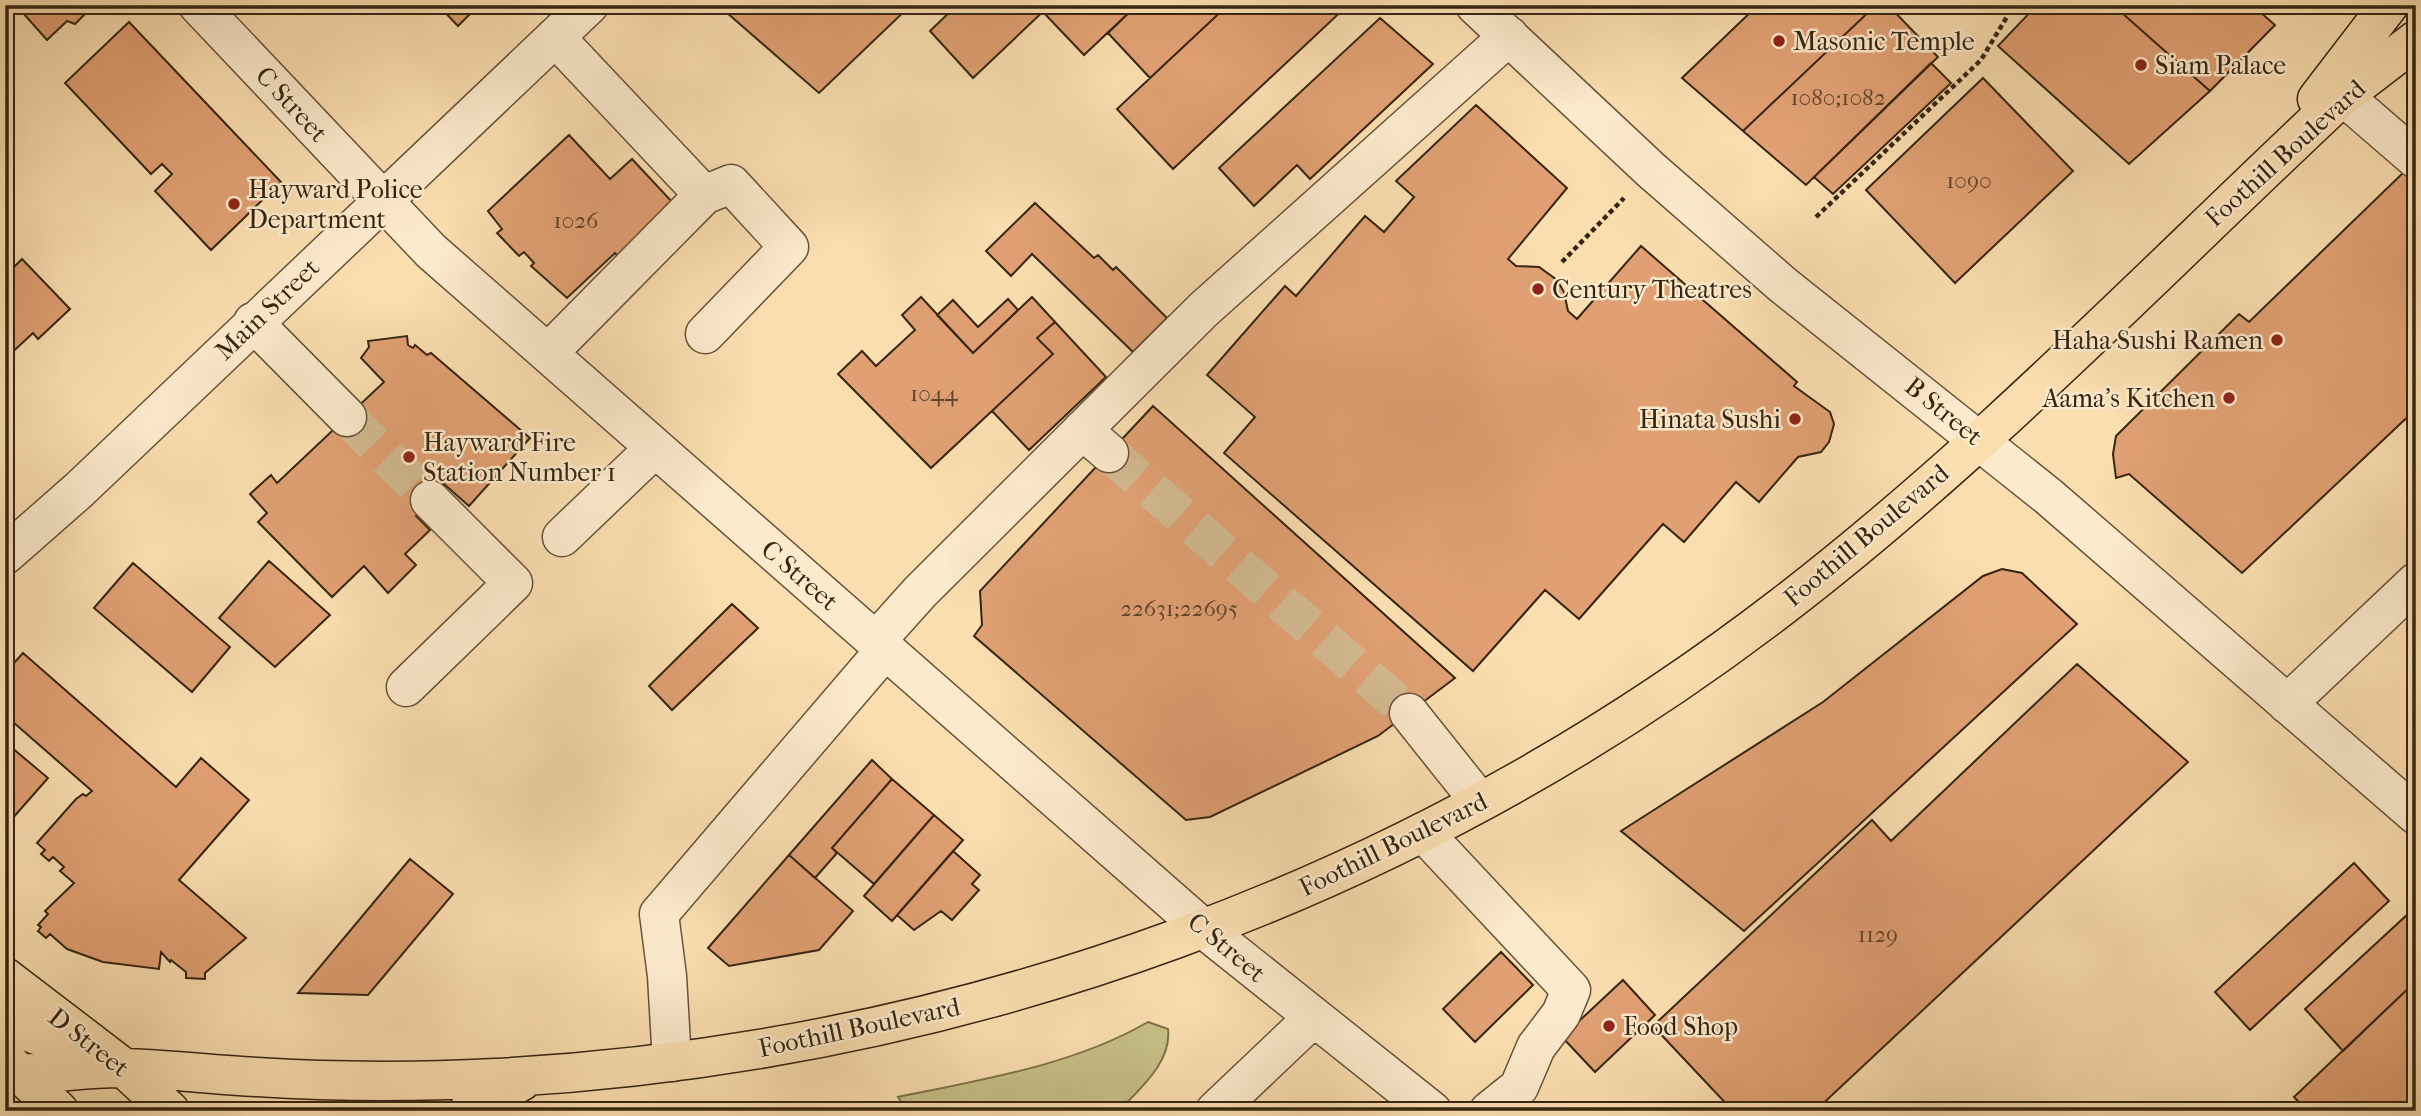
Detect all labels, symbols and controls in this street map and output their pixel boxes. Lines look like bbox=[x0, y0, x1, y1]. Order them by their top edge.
place label: Masonic Temple bbox=[1793, 26, 1975, 57]
marker: Masonic Temple bbox=[1771, 33, 1787, 49]
place label: Siam Palace bbox=[2155, 50, 2286, 81]
marker: Siam Palace bbox=[2133, 57, 2149, 73]
street label: C Street bbox=[249, 60, 335, 149]
street label: Foothill Boulevard bbox=[2199, 73, 2373, 234]
house number: 1080;1082 bbox=[1790, 84, 1886, 111]
house number: 1090 bbox=[1946, 167, 1992, 194]
place label: Hayward Police Department bbox=[248, 174, 423, 235]
marker: Hayward Police Department bbox=[226, 196, 242, 212]
house number: 1026 bbox=[553, 207, 599, 234]
street label: Main Street bbox=[209, 252, 326, 367]
place label: Century Theatres bbox=[1552, 274, 1752, 305]
marker: Century Theatres bbox=[1530, 281, 1546, 297]
place label: Haha Sushi Ramen bbox=[2052, 325, 2263, 356]
marker: Haha Sushi Ramen bbox=[2269, 332, 2285, 348]
street label: B Street bbox=[1899, 371, 1989, 453]
house number: 1044 bbox=[910, 380, 959, 407]
place label: Aama's Kitchen bbox=[2042, 383, 2215, 414]
marker: Aama's Kitchen bbox=[2221, 390, 2237, 406]
place label: Hinata Sushi bbox=[1639, 404, 1781, 435]
marker: Hinata Sushi bbox=[1787, 411, 1803, 427]
place label: Hayward Fire Station Number 1 bbox=[423, 427, 616, 488]
marker: Hayward Fire Station Number 1 bbox=[401, 449, 417, 465]
street label: Foothill Boulevard bbox=[1778, 457, 1956, 613]
street label: C Street bbox=[755, 534, 845, 618]
house number: 22631;22695 bbox=[1120, 595, 1238, 622]
street label: Foothill Boulevard bbox=[1294, 785, 1493, 903]
street label: C Street bbox=[1182, 906, 1272, 989]
house number: 1129 bbox=[1858, 921, 1898, 948]
street label: Foothill Boulevard bbox=[755, 991, 964, 1064]
street label: D Street bbox=[42, 1001, 136, 1084]
place label: Food Shop bbox=[1623, 1011, 1738, 1042]
marker: Food Shop bbox=[1601, 1018, 1617, 1034]

